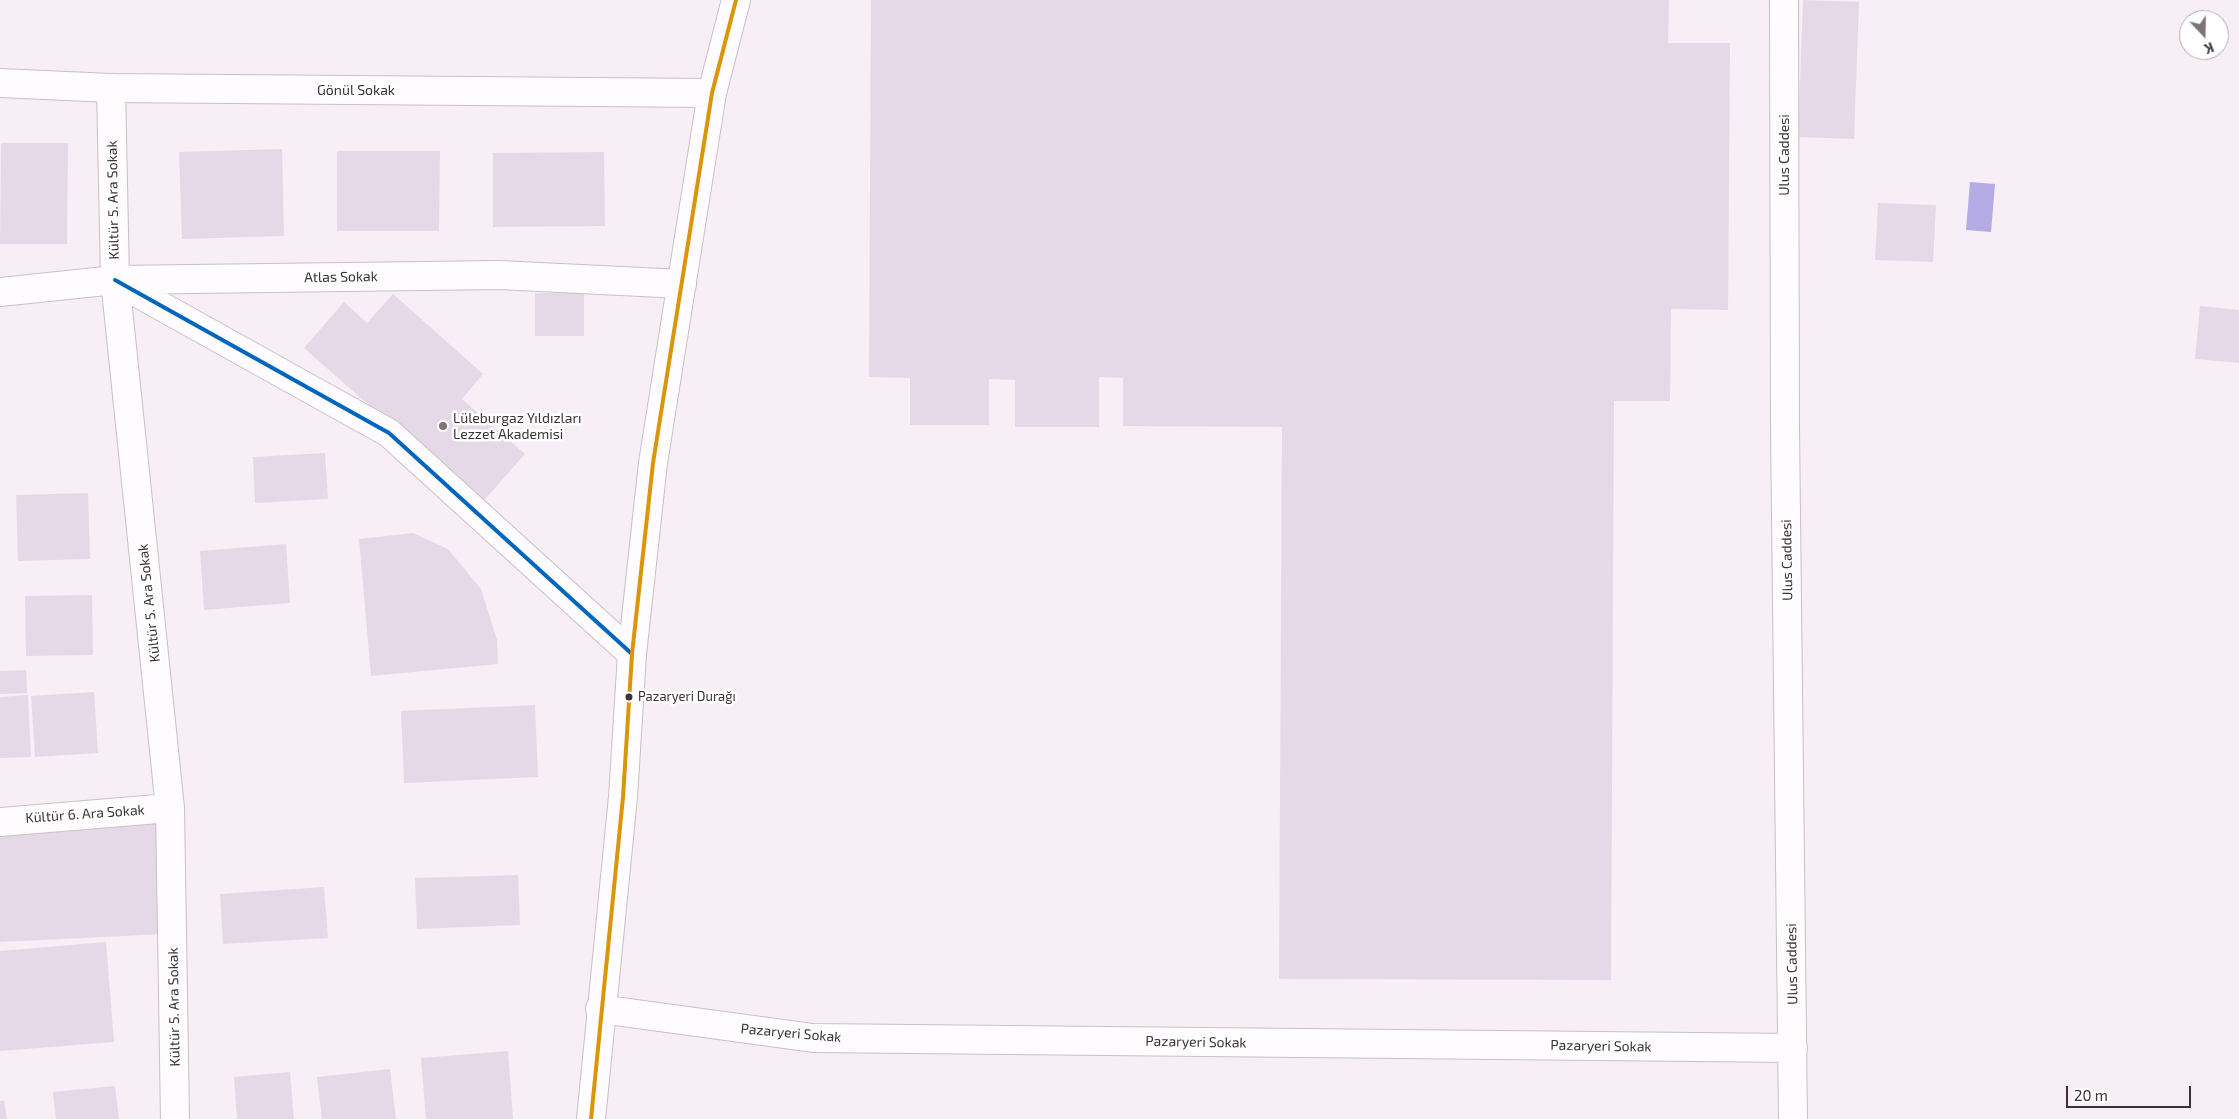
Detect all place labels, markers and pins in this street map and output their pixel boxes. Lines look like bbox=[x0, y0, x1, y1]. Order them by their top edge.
place label: Lüleburgaz Yıldızları Lezzet Akademisi bbox=[453, 410, 582, 442]
marker: Lüleburgaz Yıldızları Lezzet Akademisi bbox=[437, 420, 449, 432]
place label: Pazaryeri Durağı bbox=[638, 689, 736, 705]
marker: Pazaryeri Durağı bbox=[624, 692, 634, 702]

